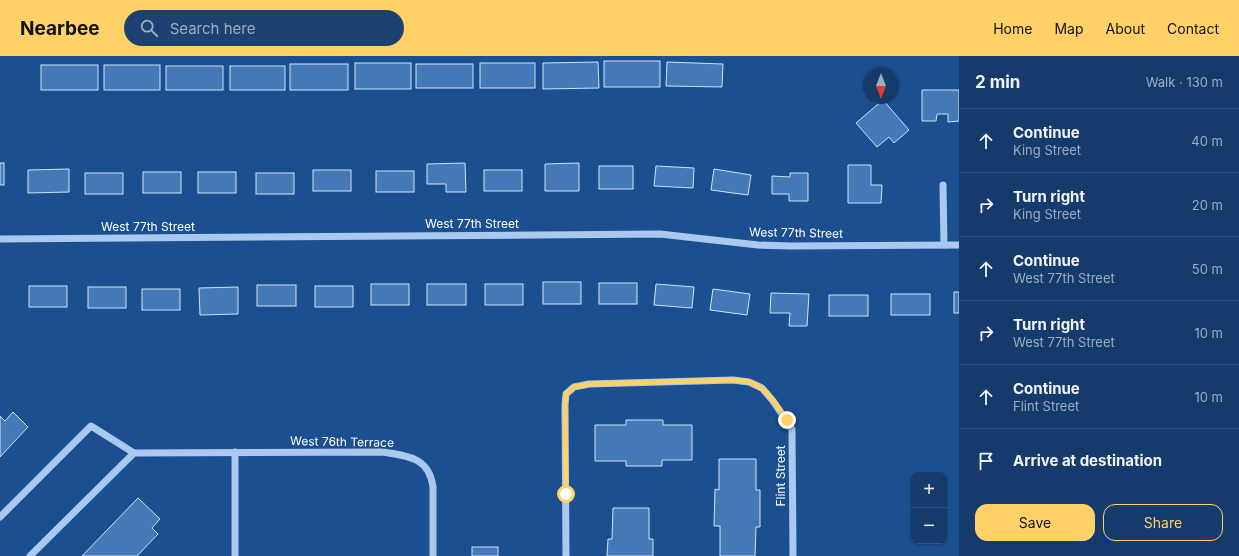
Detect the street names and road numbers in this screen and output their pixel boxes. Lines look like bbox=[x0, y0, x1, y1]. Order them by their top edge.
street label: West 77th Street bbox=[425, 216, 519, 231]
street label: West 77th Street bbox=[101, 219, 195, 234]
street label: West 77th Street bbox=[749, 224, 843, 241]
street label: West 76th Terrace bbox=[290, 433, 394, 450]
street label: Flint Street bbox=[773, 445, 788, 507]

